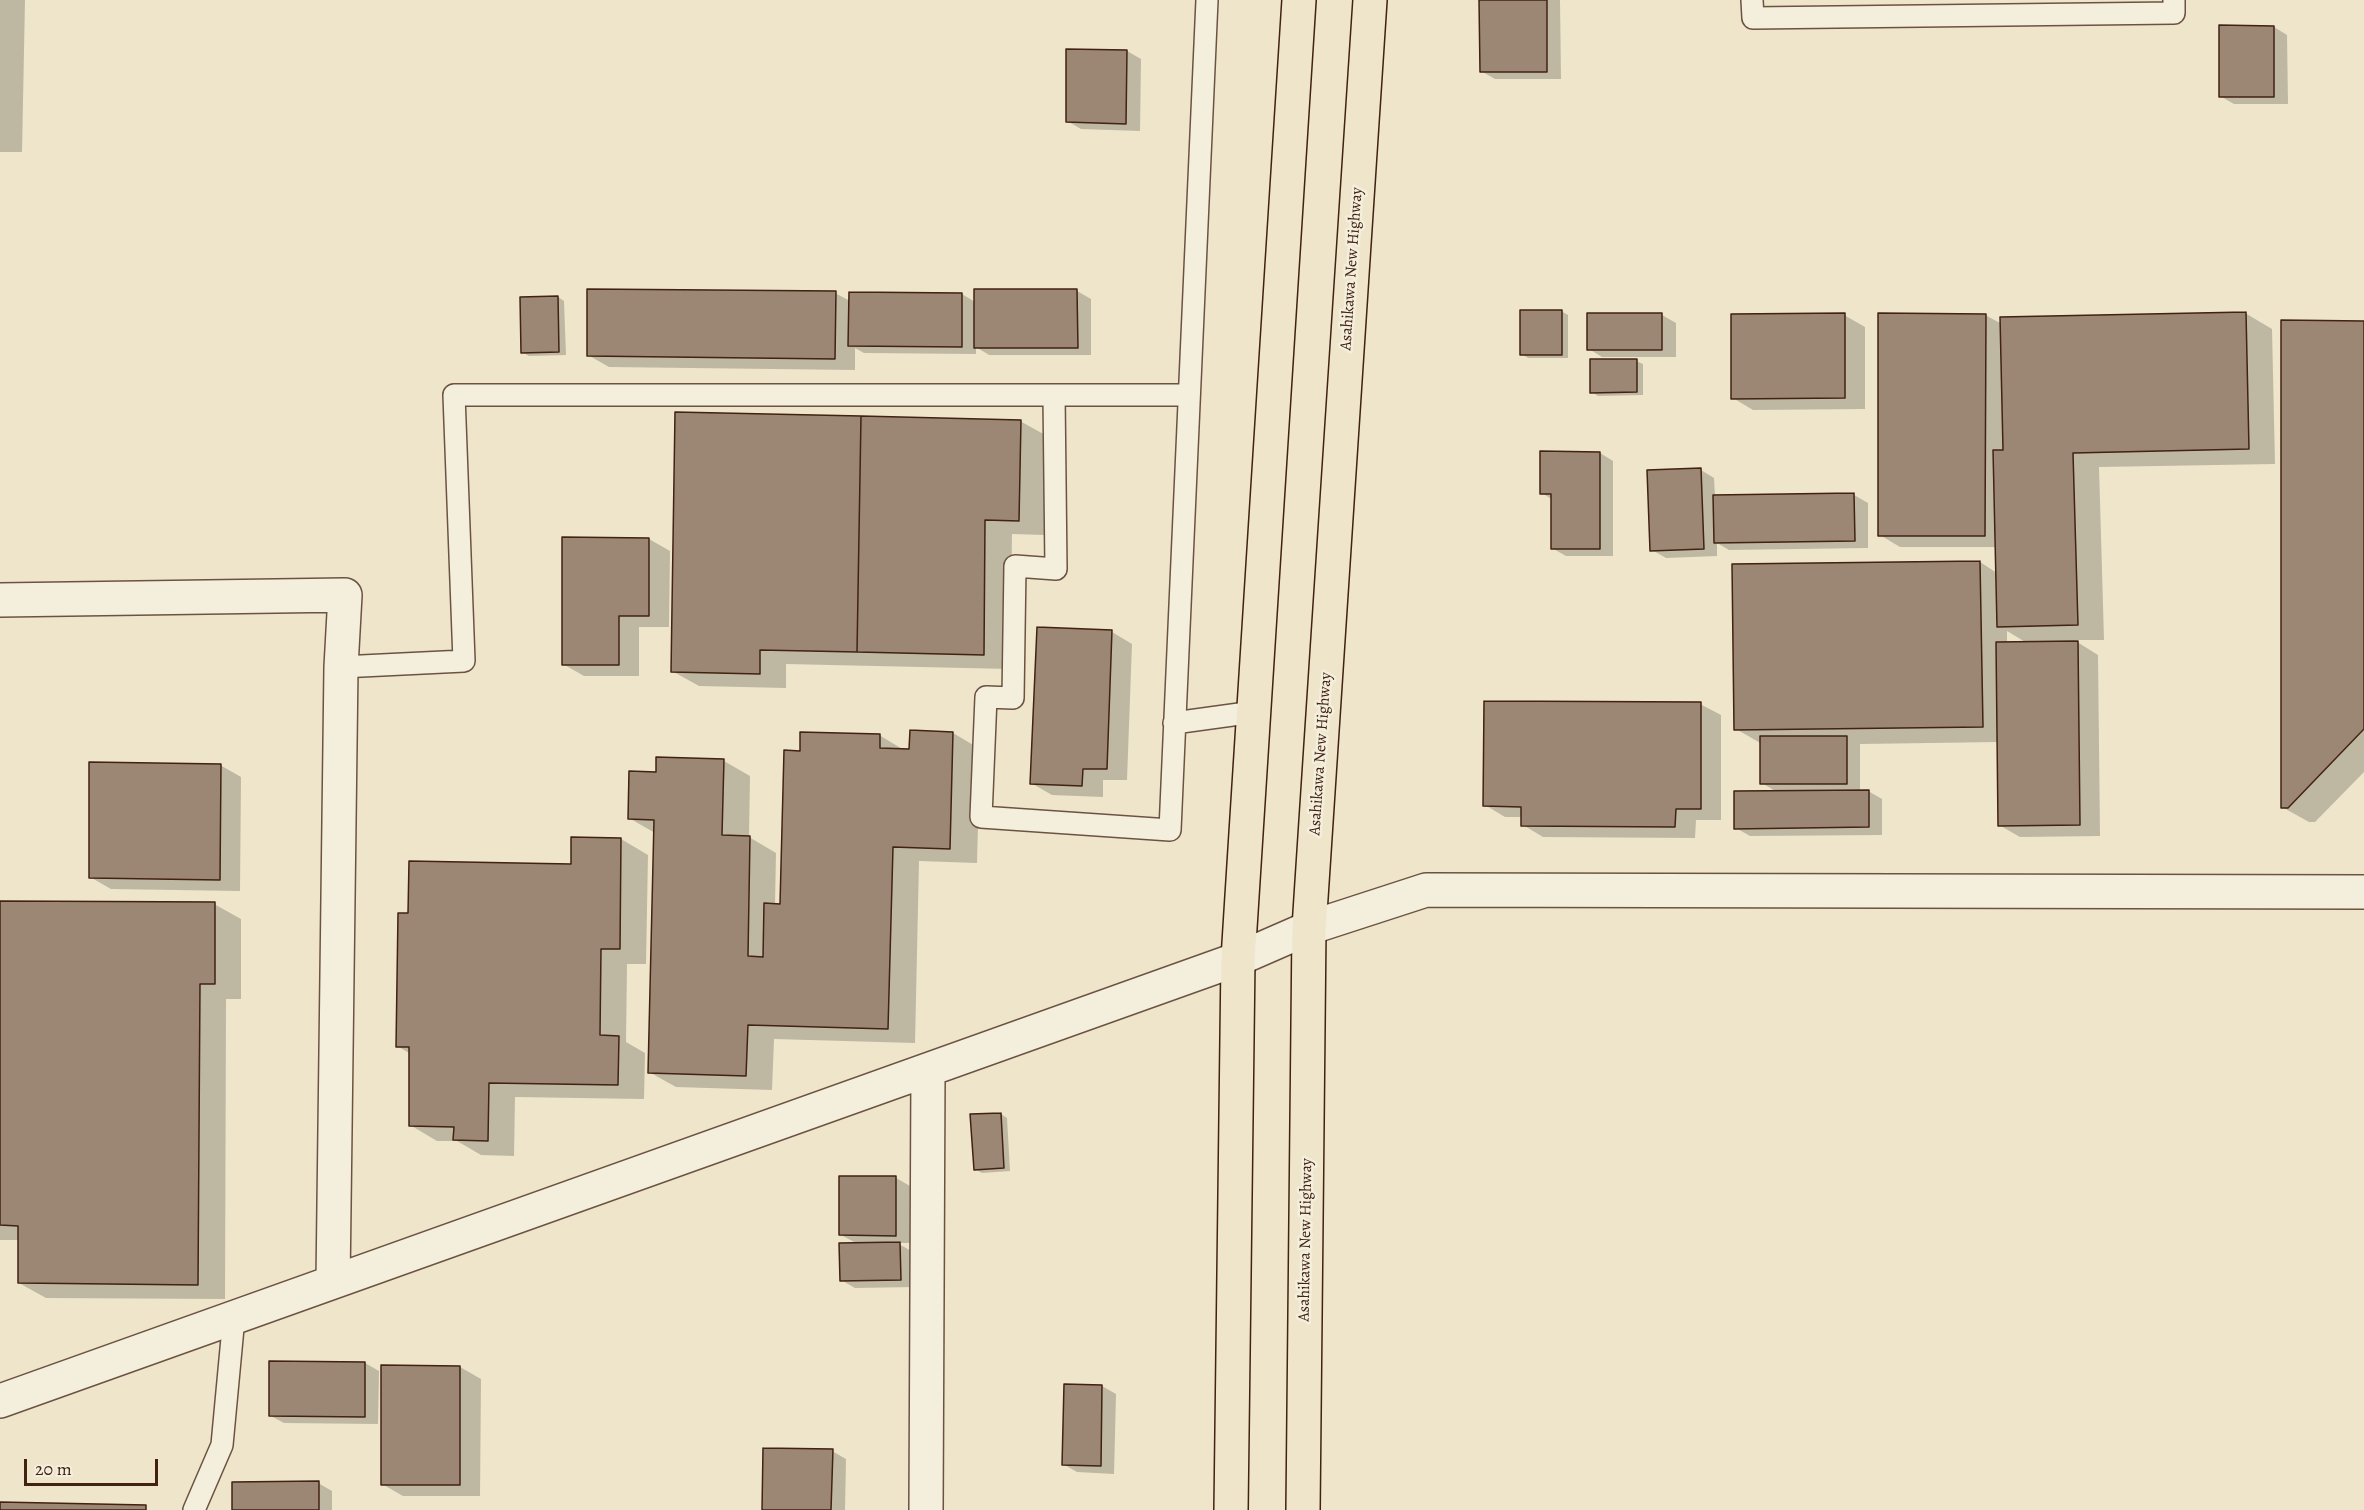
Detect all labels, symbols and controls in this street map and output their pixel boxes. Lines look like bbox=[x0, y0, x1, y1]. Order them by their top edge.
street label: Asahikawa New Highway bbox=[1337, 187, 1367, 351]
street label: Asahikawa New Highway bbox=[1306, 672, 1336, 836]
street label: Asahikawa New Highway bbox=[1295, 1158, 1317, 1322]
scale bar bbox=[27, 1447, 160, 1485]
text: 20 m bbox=[35, 1457, 72, 1481]

